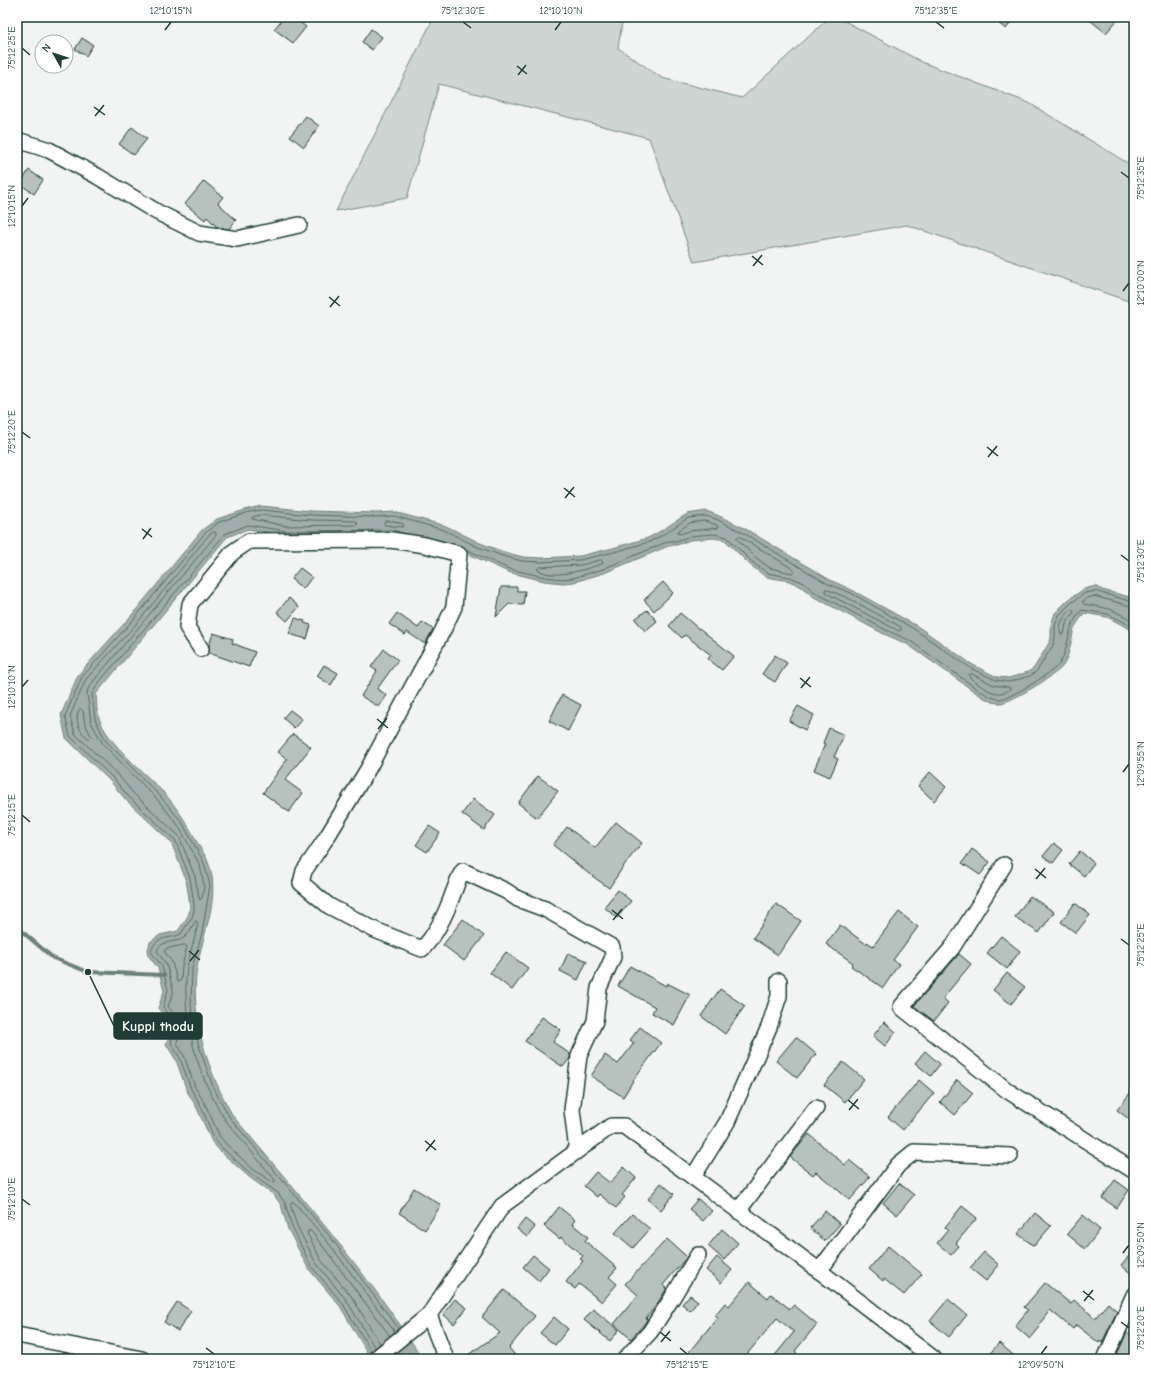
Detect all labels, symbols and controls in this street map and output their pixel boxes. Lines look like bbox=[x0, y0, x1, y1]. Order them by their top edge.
text: 12°10'15"N bbox=[150, 5, 192, 17]
text: 75°12'30"E bbox=[441, 5, 485, 17]
text: 12°10'10"N bbox=[539, 5, 583, 17]
text: 75°12'35"E bbox=[914, 5, 958, 17]
text: 75°12'25"E bbox=[6, 26, 18, 70]
north arrow bbox=[34, 34, 74, 74]
text: N bbox=[39, 41, 54, 55]
text: 75°12'35"E bbox=[1135, 156, 1147, 200]
text: 12°10'15"N bbox=[6, 185, 18, 227]
text: 12°10'00"N bbox=[1135, 260, 1147, 306]
text: 75°12'20"E bbox=[6, 410, 18, 454]
text: 75°12'30"E bbox=[1135, 539, 1147, 583]
text: 12°10'10"N bbox=[6, 665, 18, 709]
text: 12°09'55"N bbox=[1135, 741, 1147, 787]
text: 75°12'15"E bbox=[6, 794, 18, 836]
text: 75°12'25"E bbox=[1135, 923, 1147, 967]
callout: Kuppi thodu bbox=[114, 1013, 202, 1039]
text: Kuppi thodu bbox=[122, 1018, 194, 1035]
text: 75°12'10"E bbox=[6, 1178, 18, 1220]
text: 12°09'50"N bbox=[1135, 1222, 1147, 1268]
text: 75°12'20"E bbox=[1135, 1306, 1147, 1350]
text: 75°12'10"E bbox=[193, 1359, 235, 1371]
text: 75°12'15"E bbox=[666, 1359, 708, 1371]
text: 12°09'50"N bbox=[1018, 1359, 1064, 1371]

